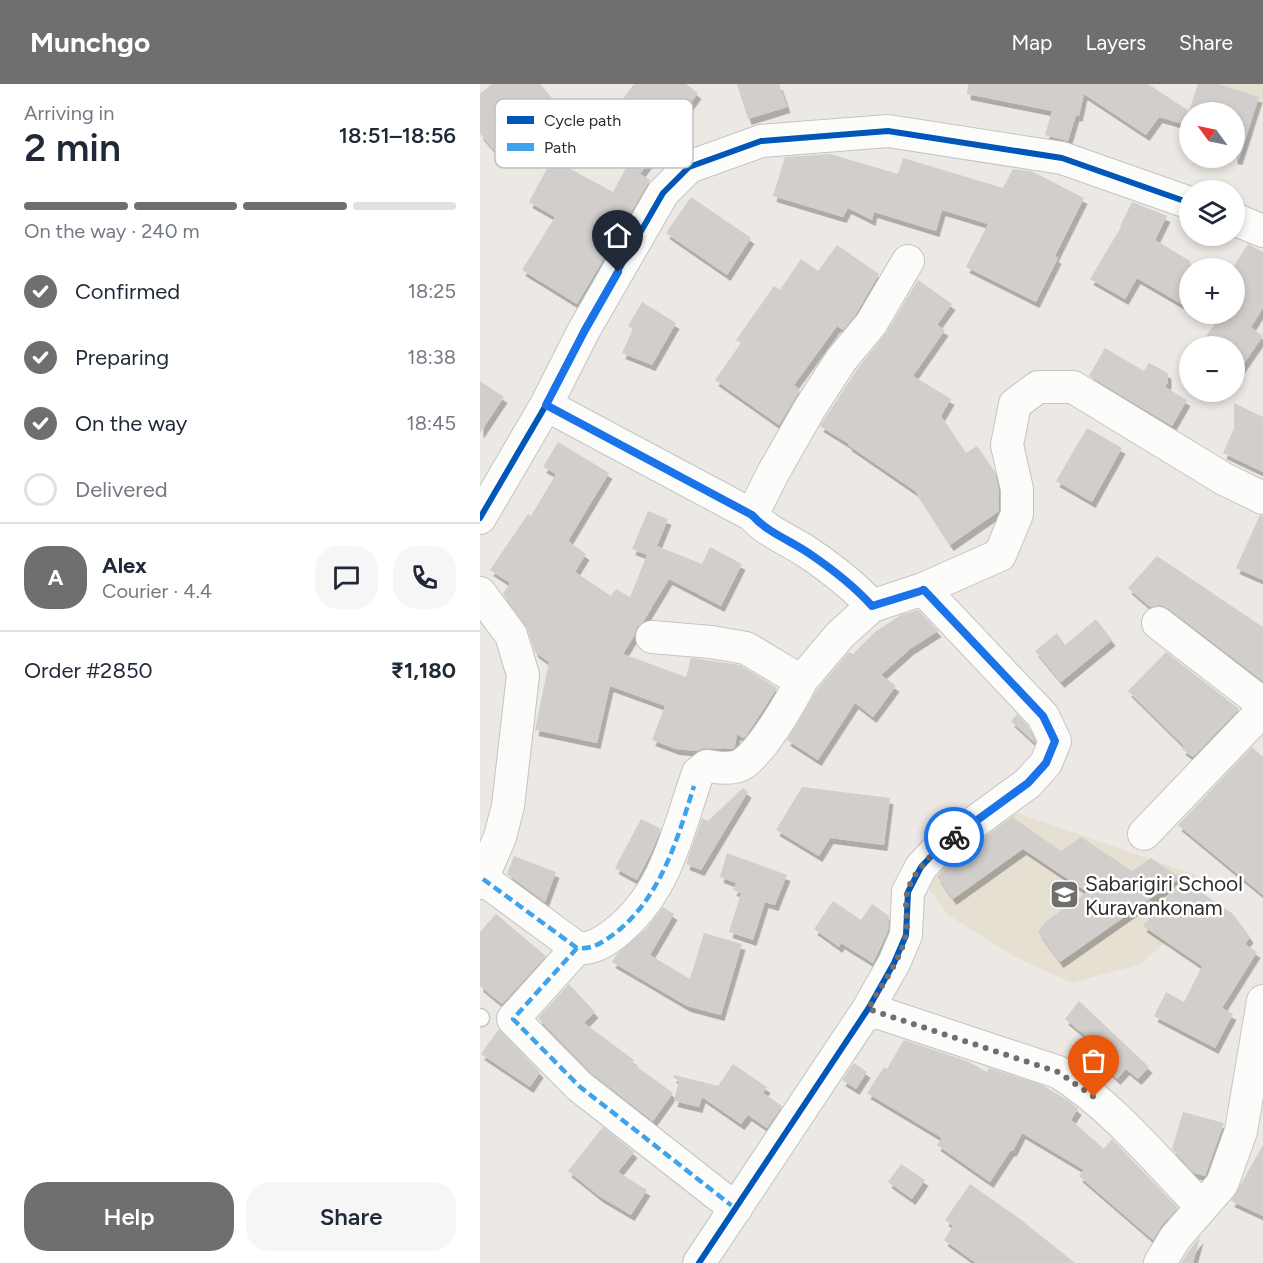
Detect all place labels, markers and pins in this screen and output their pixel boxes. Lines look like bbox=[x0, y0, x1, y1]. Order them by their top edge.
pin bbox=[592, 210, 643, 272]
place label: Sabarigiri School Kuravankonam bbox=[1085, 871, 1243, 920]
school or university icon: Sabarigiri School Kuravankonam bbox=[1048, 879, 1080, 911]
pin bbox=[1068, 1035, 1119, 1097]

